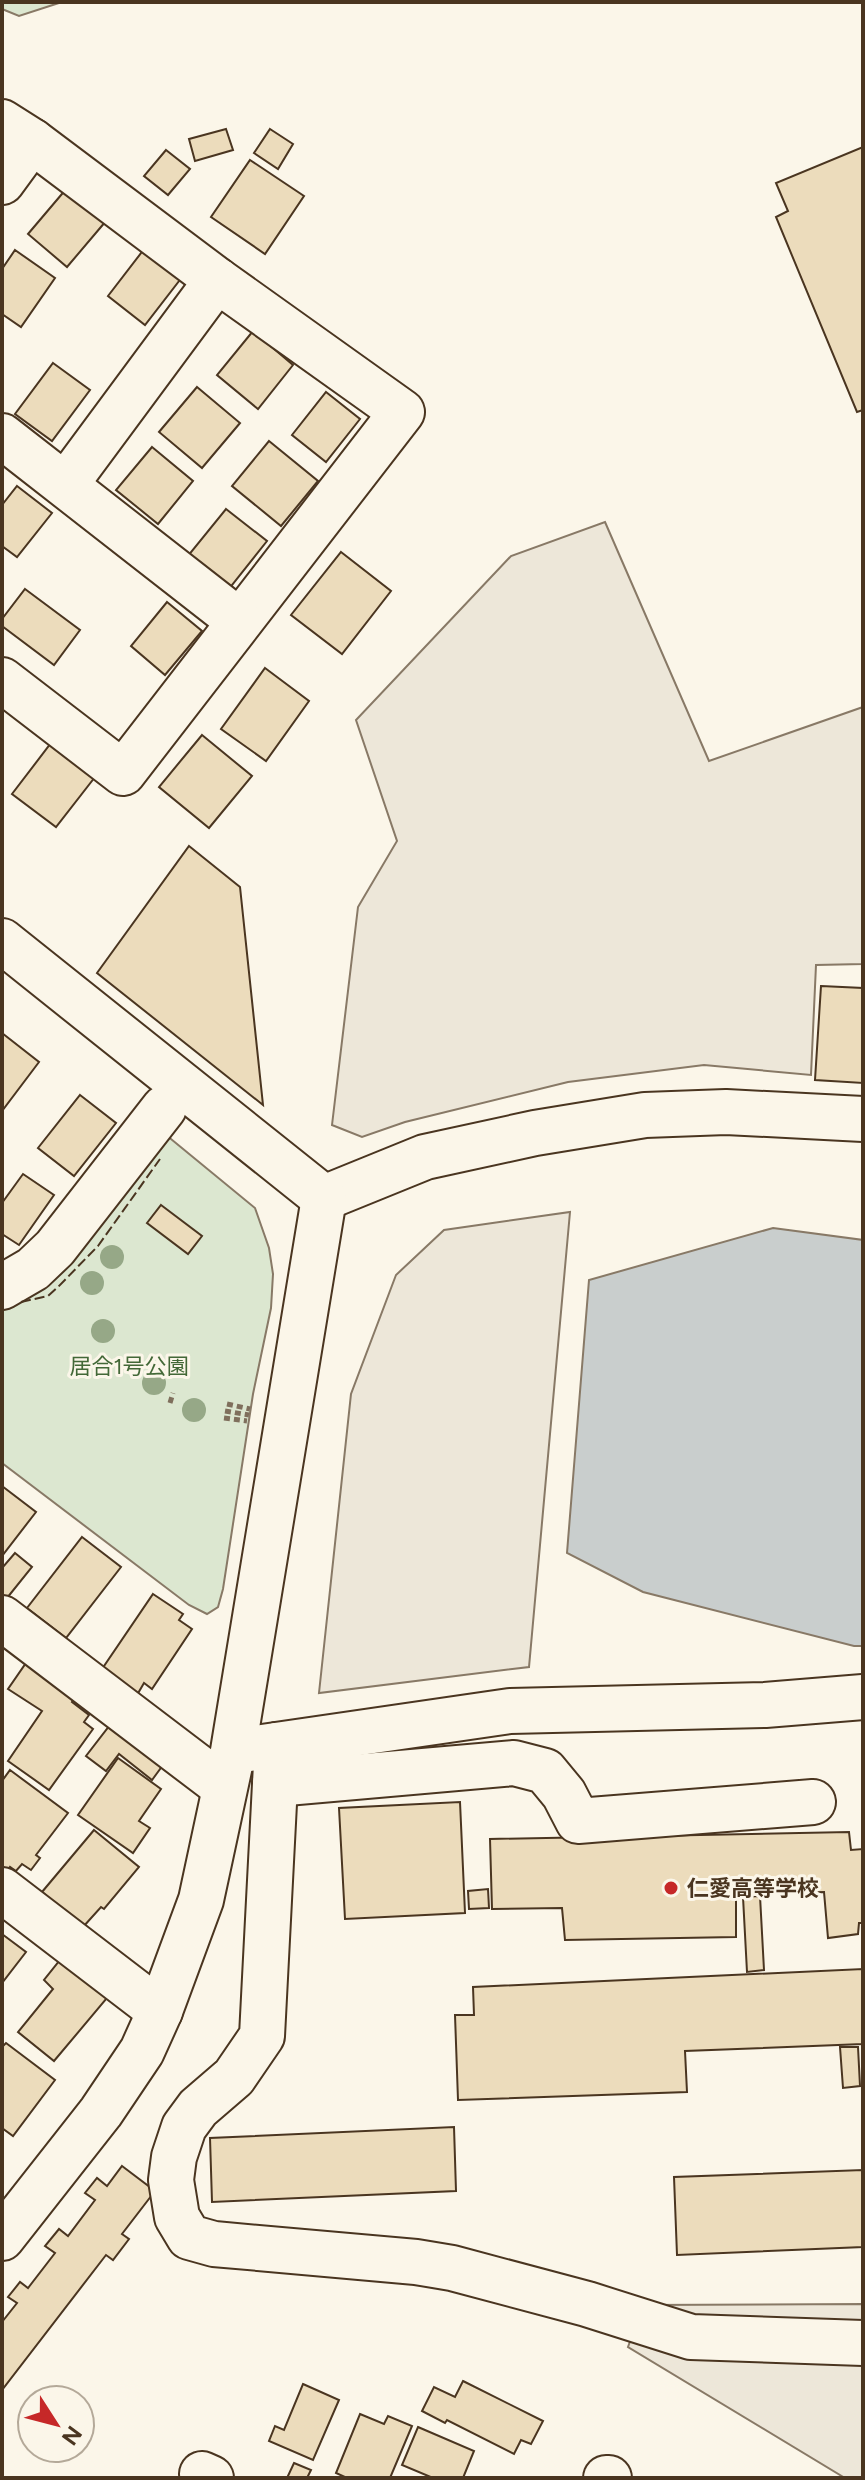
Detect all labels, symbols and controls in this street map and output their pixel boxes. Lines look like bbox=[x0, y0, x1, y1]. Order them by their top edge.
park label: 居合1号公園 bbox=[69, 1353, 189, 1380]
place label: 仁愛高等学校 bbox=[687, 1875, 819, 1902]
marker: 仁愛高等学校 bbox=[662, 1879, 680, 1897]
north arrow bbox=[16, 2384, 96, 2464]
text: N bbox=[56, 2421, 88, 2450]

